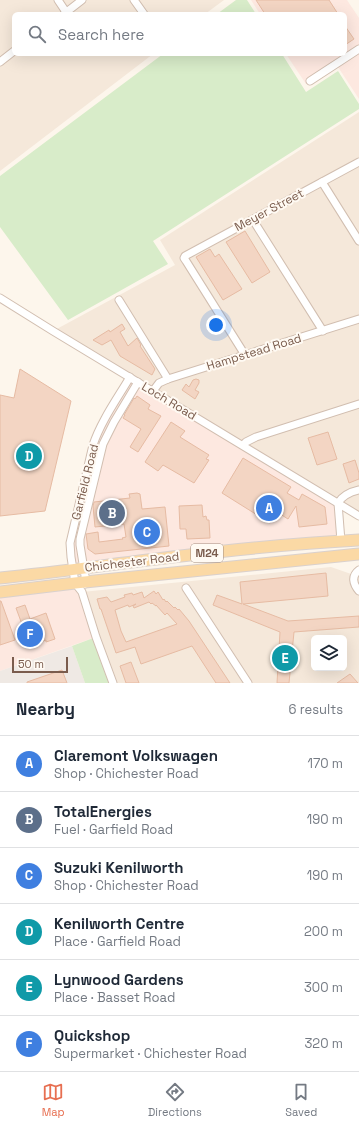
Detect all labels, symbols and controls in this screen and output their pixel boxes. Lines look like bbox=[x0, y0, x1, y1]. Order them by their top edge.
search box bbox=[12, 12, 347, 56]
icon: search bbox=[26, 23, 48, 45]
text: Search here bbox=[58, 25, 144, 44]
street label: Meyer Street bbox=[232, 185, 306, 235]
your location bbox=[206, 315, 226, 335]
street label: Hampstead Road bbox=[205, 330, 303, 374]
street label: Loch Road bbox=[139, 378, 199, 424]
pin: D bbox=[16, 441, 42, 471]
street label: Garfield Road bbox=[68, 442, 102, 522]
pin: A bbox=[256, 493, 282, 523]
pin: B bbox=[99, 498, 125, 528]
pin: C bbox=[134, 517, 160, 547]
road number: M24 bbox=[191, 544, 223, 562]
street label: Chichester Road bbox=[84, 548, 180, 576]
pin: F bbox=[17, 619, 43, 649]
map controls bbox=[311, 635, 347, 671]
button: layers bbox=[311, 635, 347, 671]
pin: E bbox=[272, 643, 298, 673]
scale bar bbox=[12, 655, 68, 674]
text: 50 m bbox=[18, 657, 44, 671]
text: Nearby bbox=[16, 698, 75, 720]
text: 6 results bbox=[289, 701, 343, 718]
text: Claremont Volkswagen bbox=[54, 746, 218, 765]
text: A bbox=[25, 755, 33, 772]
text: 170 m bbox=[307, 755, 343, 772]
text: Shop · Chichester Road bbox=[54, 765, 199, 782]
text: TotalEnergies bbox=[54, 802, 152, 821]
text: B bbox=[25, 811, 33, 828]
text: 190 m bbox=[307, 811, 343, 828]
text: Fuel · Garfield Road bbox=[54, 821, 173, 838]
text: Suzuki Kenilworth bbox=[54, 858, 184, 877]
text: C bbox=[25, 867, 33, 884]
text: 190 m bbox=[307, 867, 343, 884]
text: Shop · Chichester Road bbox=[54, 877, 199, 894]
text: Kenilworth Centre bbox=[54, 914, 184, 933]
text: D bbox=[25, 923, 33, 940]
text: 200 m bbox=[304, 923, 343, 940]
text: Place · Garfield Road bbox=[54, 933, 181, 950]
text: Lynwood Gardens bbox=[54, 970, 184, 989]
text: E bbox=[25, 979, 33, 996]
text: 300 m bbox=[304, 979, 343, 996]
text: Place · Basset Road bbox=[54, 989, 175, 1006]
text: Quickshop bbox=[54, 1026, 130, 1045]
text: F bbox=[26, 1035, 32, 1052]
text: 320 m bbox=[304, 1035, 343, 1052]
text: Supermarket · Chichester Road bbox=[54, 1045, 247, 1062]
tab: Map bbox=[42, 1081, 65, 1119]
tab: Directions bbox=[148, 1081, 202, 1119]
tab: Saved bbox=[285, 1081, 317, 1119]

